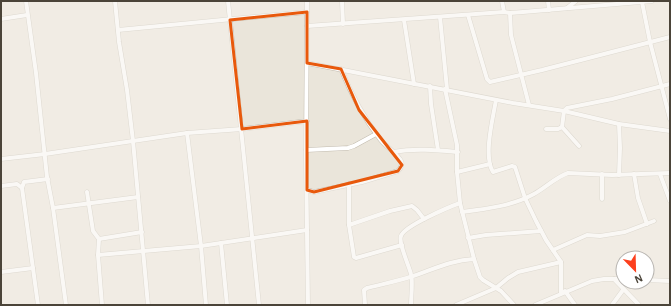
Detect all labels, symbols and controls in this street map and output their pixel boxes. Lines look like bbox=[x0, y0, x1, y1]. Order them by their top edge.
north arrow bbox=[615, 250, 655, 290]
text: N bbox=[633, 272, 644, 285]

